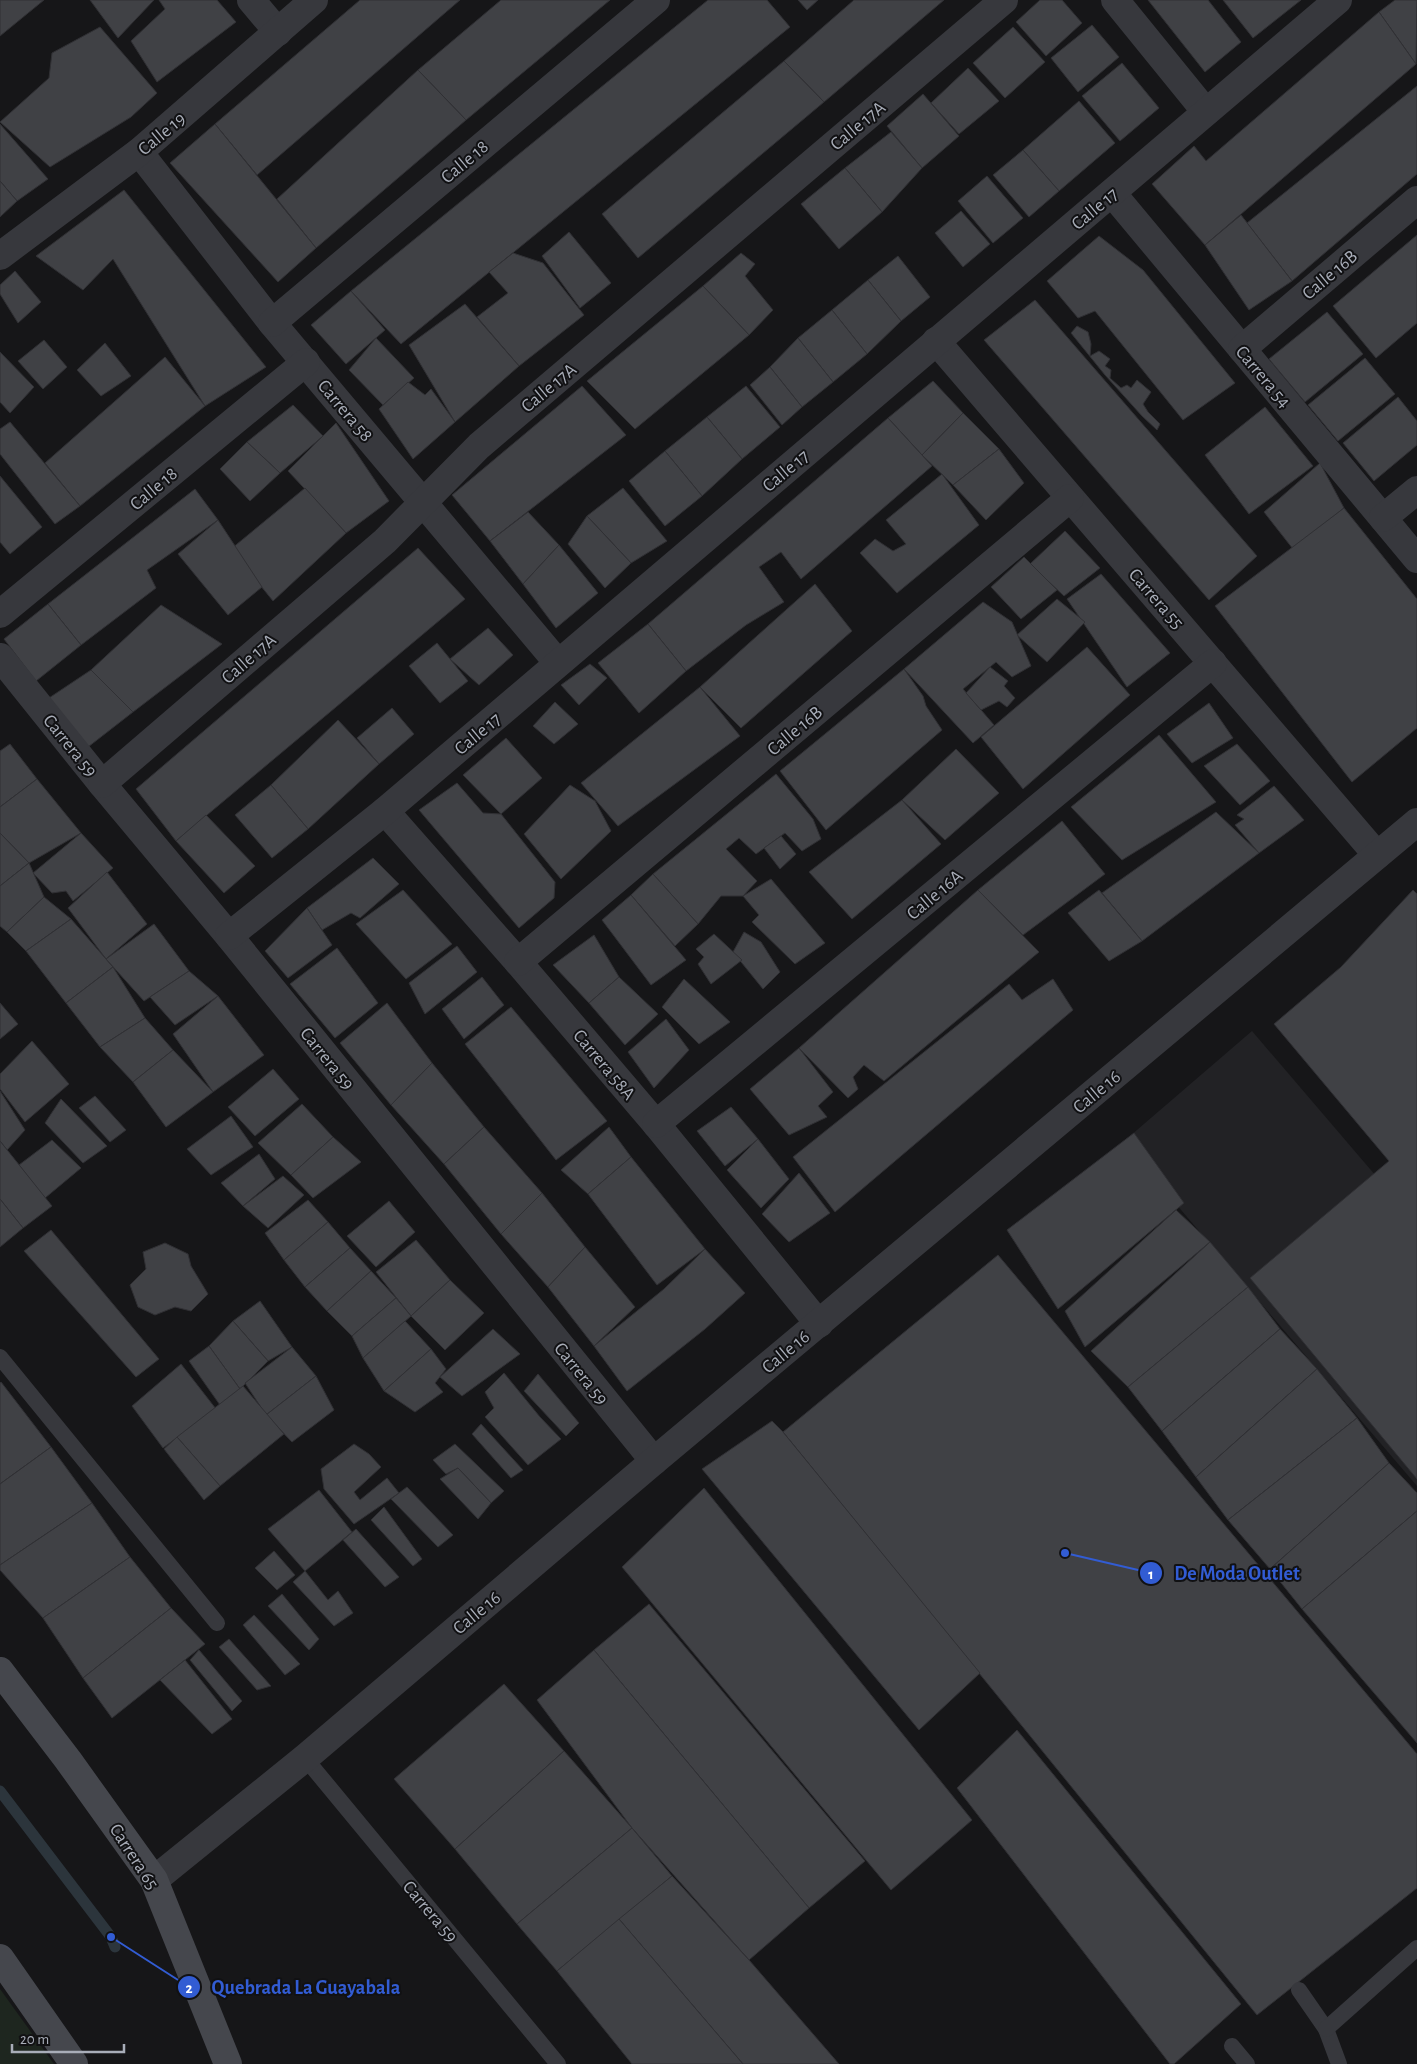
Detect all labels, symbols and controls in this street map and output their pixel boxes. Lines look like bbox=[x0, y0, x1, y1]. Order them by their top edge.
street label: Calle 17A bbox=[827, 98, 889, 154]
street label: Calle 19 bbox=[135, 109, 189, 159]
street label: Calle 18 bbox=[438, 137, 492, 187]
street label: Calle 17 bbox=[1068, 184, 1122, 234]
street label: Calle 16B bbox=[1299, 247, 1361, 304]
street label: Carrera 54 bbox=[1232, 342, 1294, 412]
street label: Calle 17A bbox=[518, 360, 580, 416]
street label: Carrera 58 bbox=[314, 376, 376, 446]
street label: Calle 17 bbox=[759, 446, 813, 496]
street label: Calle 18 bbox=[127, 464, 181, 514]
street label: Carrera 55 bbox=[1125, 565, 1187, 633]
street label: Calle 17A bbox=[218, 631, 280, 688]
street label: Calle 16B bbox=[764, 703, 826, 760]
street label: Calle 17 bbox=[451, 709, 505, 759]
street label: Carrera 59 bbox=[39, 711, 101, 781]
street label: Calle 16A bbox=[903, 867, 967, 924]
street label: Carrera 59 bbox=[296, 1024, 358, 1094]
street label: Carrera 58A bbox=[569, 1026, 639, 1104]
street label: Calle 16 bbox=[1070, 1067, 1124, 1117]
street label: Calle 16 bbox=[759, 1327, 813, 1377]
street label: Carrera 59 bbox=[550, 1339, 612, 1409]
callout: De Moda Outlet bbox=[1139, 1556, 1309, 1591]
text: De Moda Outlet bbox=[1174, 1564, 1300, 1584]
text: 1 bbox=[1148, 1567, 1154, 1582]
street label: Calle 16 bbox=[450, 1588, 504, 1638]
street label: Carrera 65 bbox=[106, 1821, 162, 1893]
street label: Carrera 59 bbox=[399, 1877, 461, 1947]
callout: Quebrada La Guayabala bbox=[177, 1970, 410, 2005]
text: Quebrada La Guayabala bbox=[212, 1978, 401, 1999]
text: 2 bbox=[185, 1981, 193, 1996]
scale bar bbox=[12, 2022, 125, 2054]
text: 20 m bbox=[20, 2032, 49, 2047]

